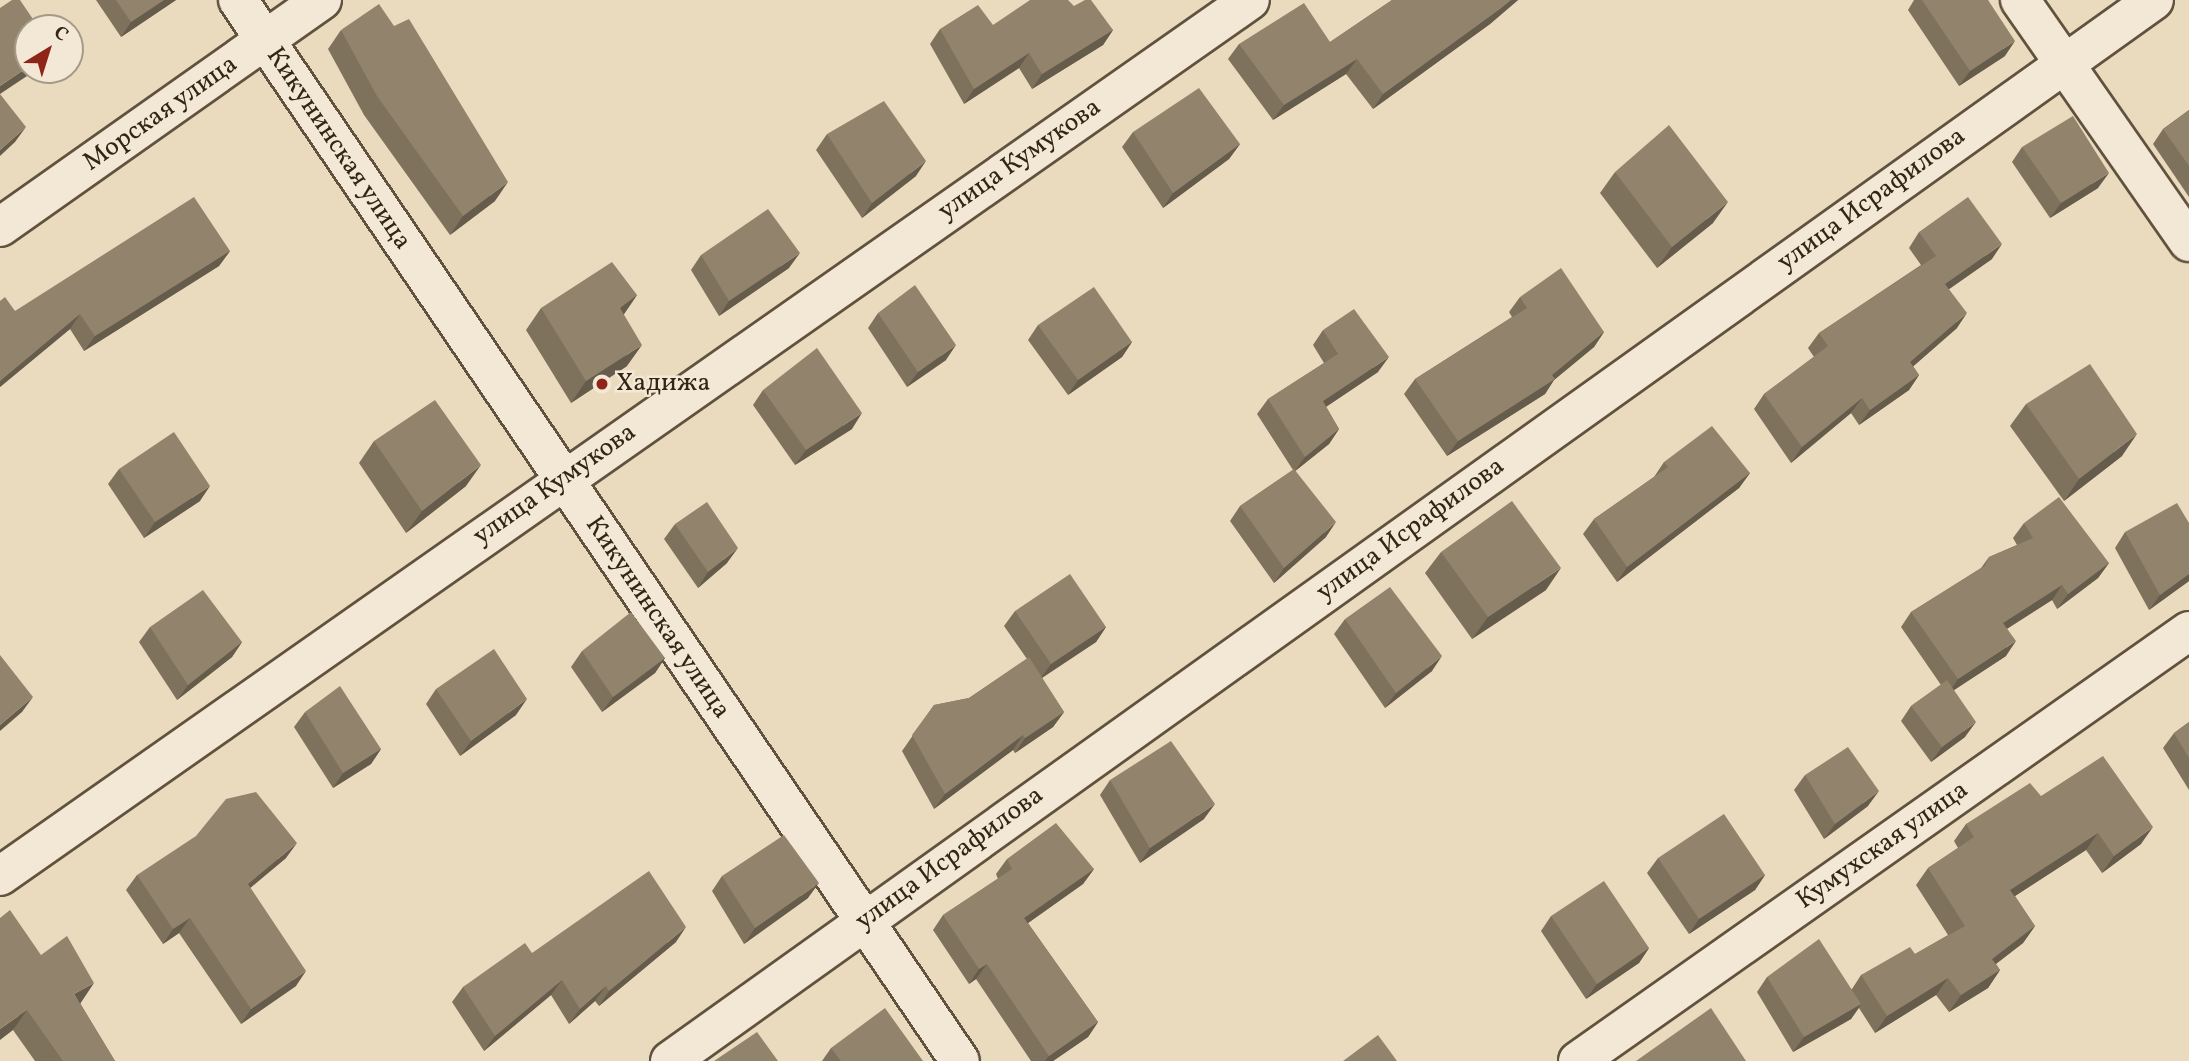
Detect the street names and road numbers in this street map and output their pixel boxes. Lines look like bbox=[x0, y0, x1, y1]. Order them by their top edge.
street label: Кикунинская улица bbox=[258, 41, 418, 257]
street label: Морская улица bbox=[78, 49, 244, 179]
street label: улица Кумукова bbox=[933, 92, 1107, 228]
street label: улица Исрафилова bbox=[1772, 121, 1972, 279]
street label: улица Кумукова bbox=[468, 417, 642, 553]
street label: улица Исрафилова bbox=[1311, 451, 1511, 609]
street label: Кикунинская улица bbox=[577, 510, 737, 726]
street label: Кумухская улица bbox=[1791, 775, 1975, 917]
street label: улица Исрафилова bbox=[850, 780, 1050, 938]

